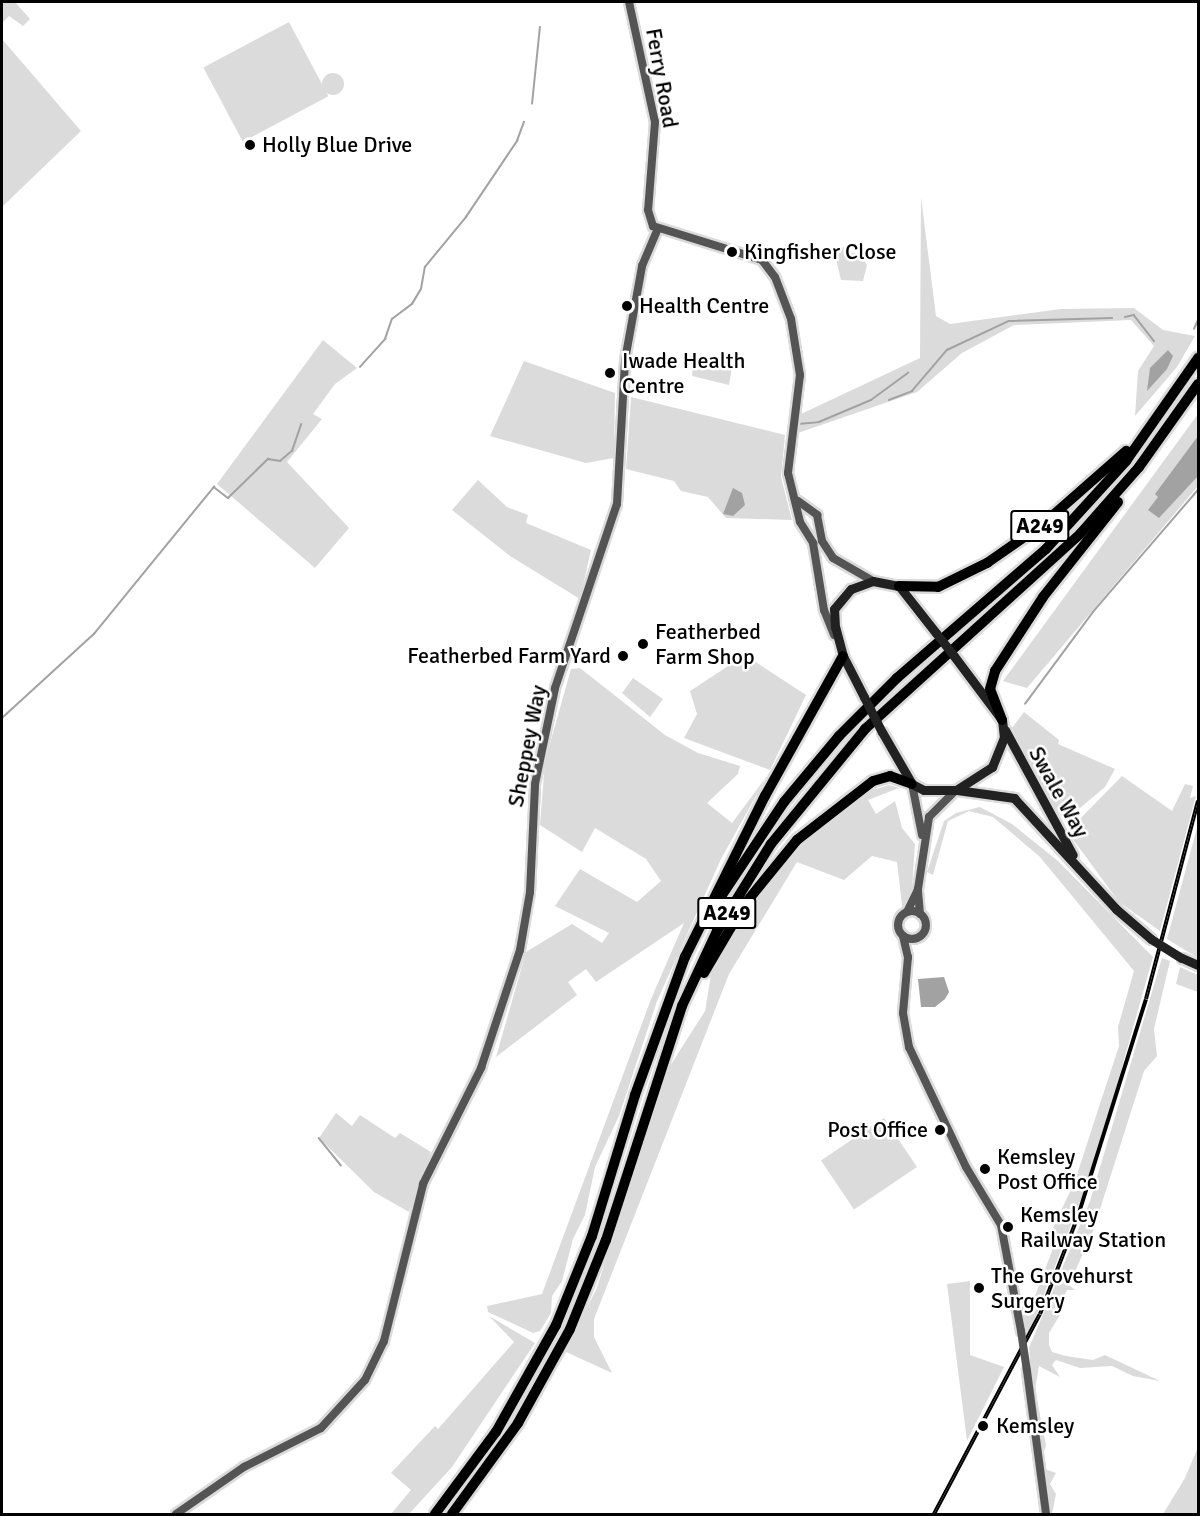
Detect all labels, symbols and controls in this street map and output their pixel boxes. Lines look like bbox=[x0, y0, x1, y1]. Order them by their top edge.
street label: Ferry Road bbox=[640, 26, 684, 130]
place label: Holly Blue Drive bbox=[262, 132, 412, 158]
marker: Holly Blue Drive bbox=[243, 138, 257, 152]
place label: Kingfisher Close bbox=[744, 239, 897, 265]
marker: Kingfisher Close bbox=[725, 245, 739, 259]
place label: Health Centre bbox=[639, 293, 769, 319]
marker: Health Centre bbox=[620, 299, 634, 313]
place label: Iwade Health Centre bbox=[622, 347, 745, 398]
marker: Iwade Health Centre bbox=[603, 366, 617, 380]
road number: A249 bbox=[1010, 508, 1070, 544]
place label: Featherbed Farm Shop bbox=[655, 618, 761, 670]
marker: Featherbed Farm Shop bbox=[636, 637, 650, 651]
place label: Featherbed Farm Yard bbox=[407, 643, 611, 669]
marker: Featherbed Farm Yard bbox=[616, 649, 630, 663]
street label: Sheppey Way bbox=[502, 683, 552, 809]
street label: Swale Way bbox=[1023, 742, 1095, 842]
road number: A249 bbox=[697, 895, 757, 931]
place label: Post Office bbox=[827, 1117, 928, 1143]
marker: Post Office bbox=[933, 1123, 947, 1137]
place label: Kemsley Post Office bbox=[997, 1143, 1098, 1194]
marker: Kemsley Post Office bbox=[978, 1162, 992, 1176]
place label: Kemsley Railway Station bbox=[1020, 1201, 1166, 1252]
marker: Kemsley Railway Station bbox=[1001, 1220, 1015, 1234]
place label: The Grovehurst Surgery bbox=[991, 1262, 1133, 1314]
marker: The Grovehurst Surgery bbox=[972, 1281, 986, 1295]
place label: Kemsley bbox=[996, 1413, 1074, 1439]
marker: Kemsley bbox=[974, 1417, 992, 1435]

